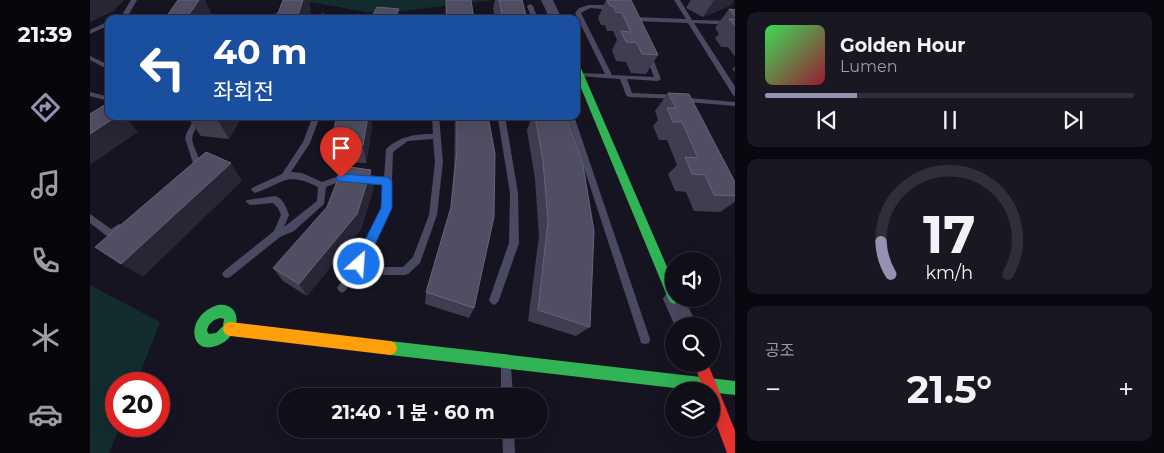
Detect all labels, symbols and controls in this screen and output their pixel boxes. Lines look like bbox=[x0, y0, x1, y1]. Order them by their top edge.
text: 21:39 bbox=[18, 21, 72, 48]
text: 40 m bbox=[213, 30, 308, 73]
text: Golden Hour bbox=[840, 34, 966, 57]
icon: left bbox=[130, 35, 195, 100]
text: Lumen bbox=[840, 57, 898, 76]
text: 좌회전 bbox=[213, 78, 274, 105]
icon: directions bbox=[28, 90, 63, 125]
icon: previous bbox=[813, 106, 841, 134]
icon: pause bbox=[936, 106, 964, 134]
icon: next bbox=[1059, 106, 1087, 134]
pin bbox=[320, 127, 362, 178]
icon: arrive bbox=[327, 134, 355, 162]
icon: music bbox=[28, 167, 63, 202]
text: 17 bbox=[923, 203, 976, 266]
position arrow bbox=[332, 237, 384, 289]
icon: phone bbox=[28, 243, 63, 278]
map controls bbox=[665, 252, 720, 437]
button: sound bbox=[665, 252, 720, 307]
text: km/h bbox=[926, 262, 973, 283]
button: search bbox=[665, 317, 720, 372]
icon: climate bbox=[28, 320, 63, 355]
text: 공조 bbox=[765, 341, 794, 360]
text: 21.5° bbox=[907, 366, 992, 413]
speed limit sign: 20 bbox=[105, 372, 170, 437]
text: − bbox=[765, 372, 781, 406]
text: + bbox=[1118, 372, 1134, 406]
button: layers bbox=[665, 382, 720, 437]
icon: car bbox=[28, 397, 63, 432]
text: 21:40 · 1 분 · 60 m bbox=[331, 401, 495, 424]

